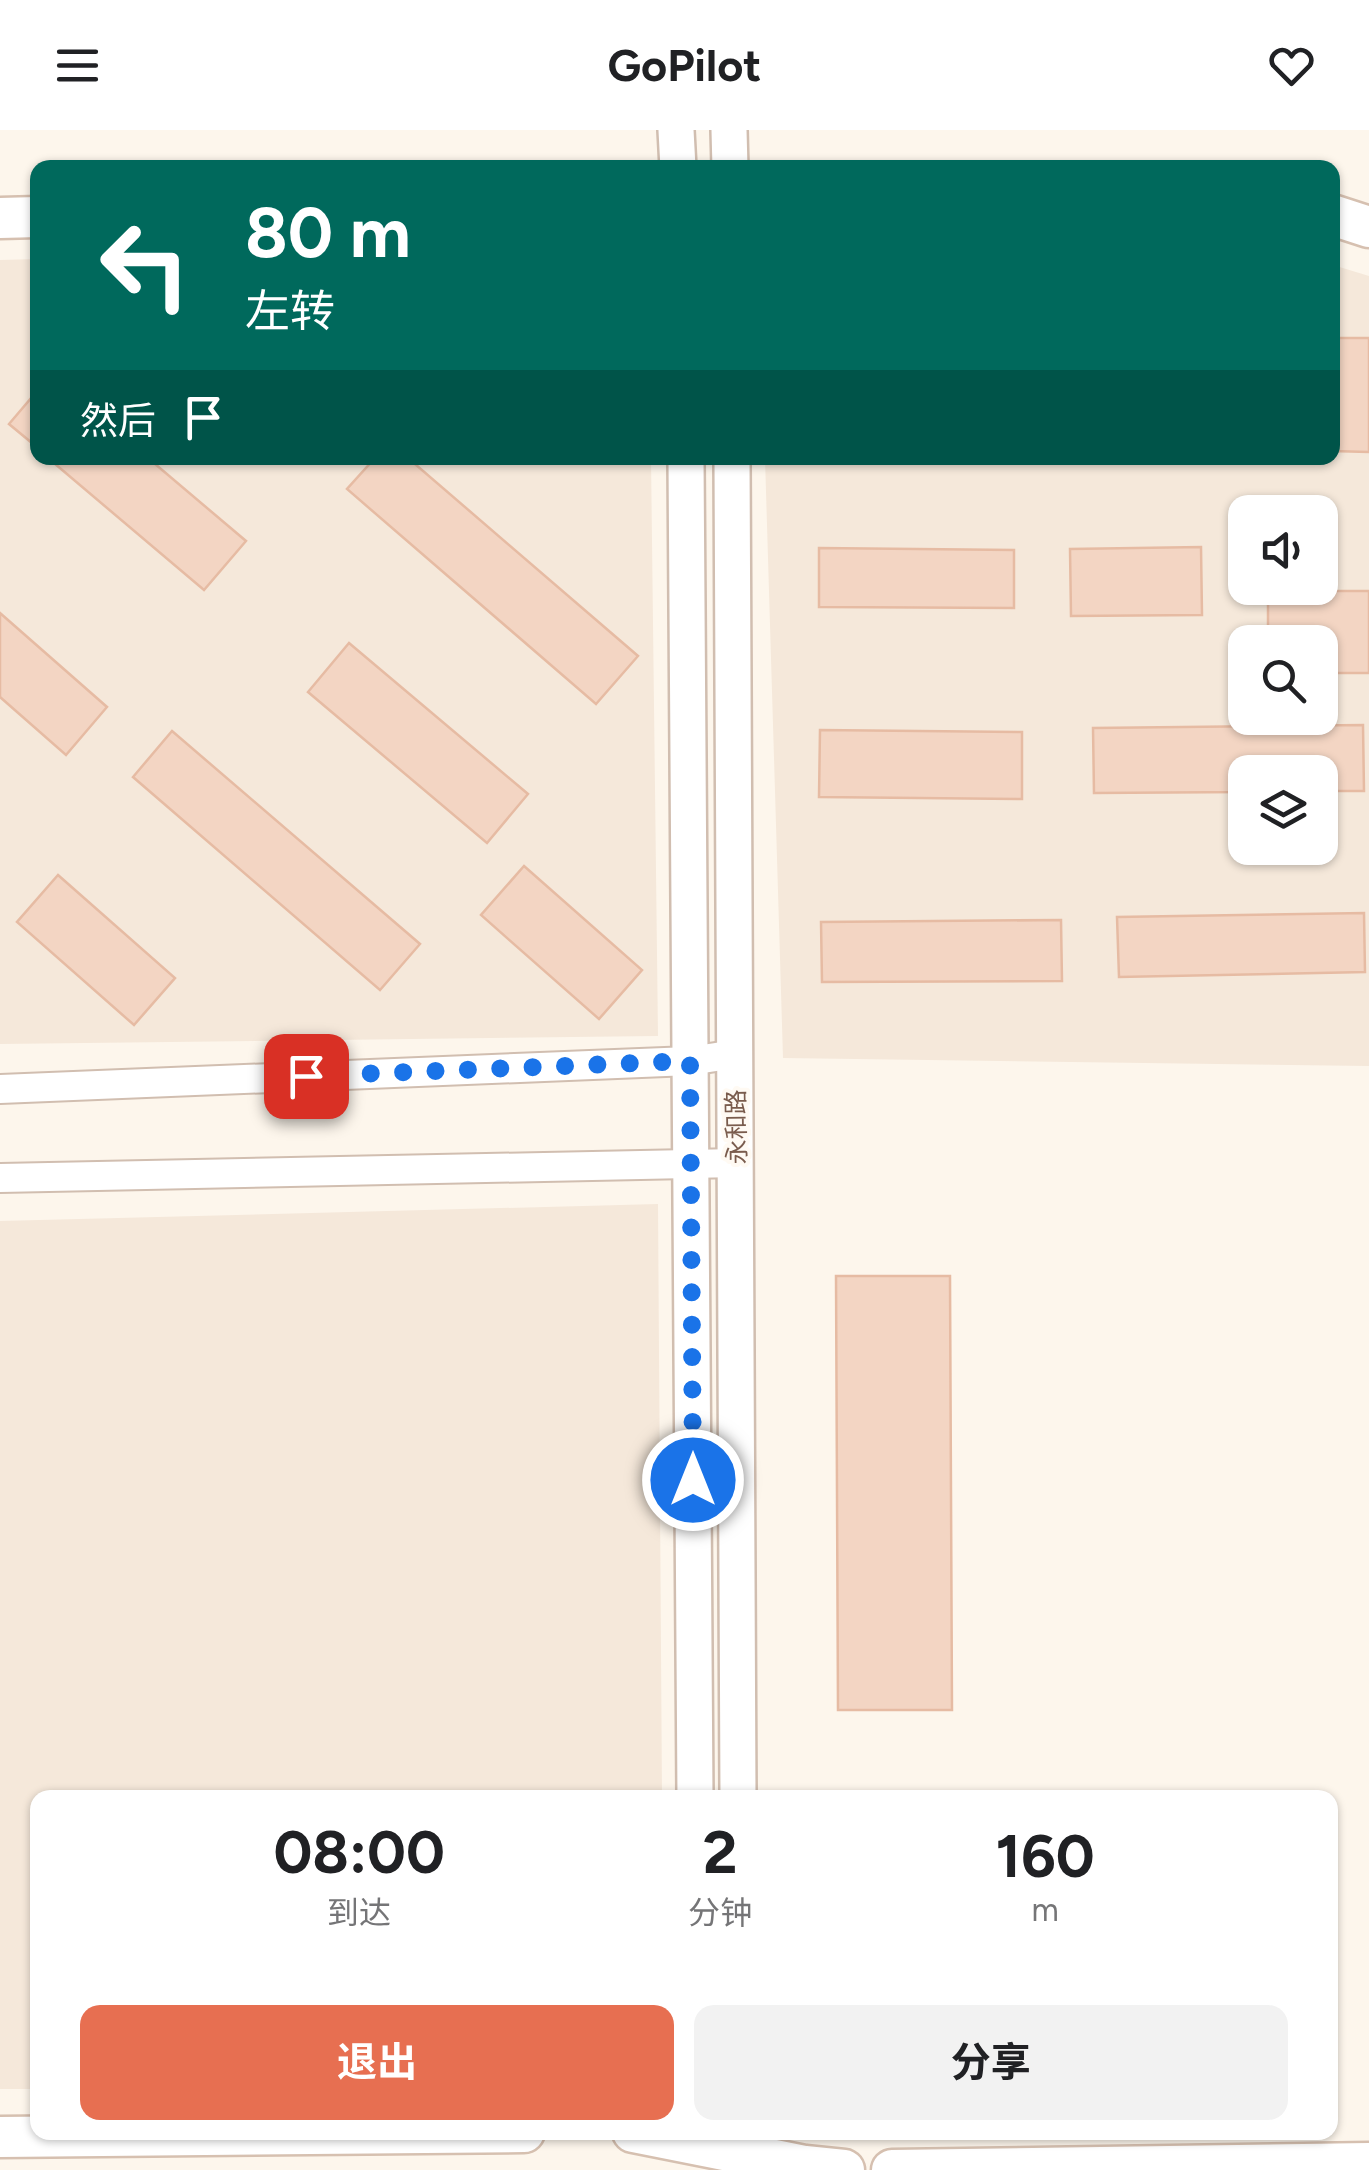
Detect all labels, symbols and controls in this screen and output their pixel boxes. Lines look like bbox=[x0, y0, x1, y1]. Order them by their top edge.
icon: menu bbox=[50, 38, 105, 93]
text: GoPilot bbox=[608, 38, 761, 92]
icon: heart bbox=[1264, 38, 1319, 93]
text: 80 m bbox=[245, 190, 411, 275]
icon: left bbox=[80, 200, 210, 330]
text: 左转 bbox=[245, 284, 335, 338]
icon: arrive bbox=[176, 390, 231, 445]
text: 然后 bbox=[80, 398, 156, 444]
map controls bbox=[1228, 495, 1338, 865]
button: sound bbox=[1228, 495, 1338, 605]
button: search bbox=[1228, 625, 1338, 735]
button: layers bbox=[1228, 755, 1338, 865]
pin bbox=[264, 1034, 349, 1119]
icon: arrive bbox=[279, 1049, 334, 1104]
street label: 永和路 bbox=[720, 1089, 752, 1165]
position arrow bbox=[641, 1428, 745, 1532]
text: 08:00 bbox=[273, 1816, 445, 1888]
text: 2 bbox=[703, 1816, 738, 1888]
text: 160 bbox=[996, 1820, 1095, 1892]
text: m bbox=[1031, 1891, 1059, 1929]
text: 到达 bbox=[327, 1894, 391, 1932]
text: 分钟 bbox=[688, 1894, 752, 1932]
button: 退出 bbox=[80, 2005, 674, 2120]
button: 分享 bbox=[694, 2005, 1288, 2120]

